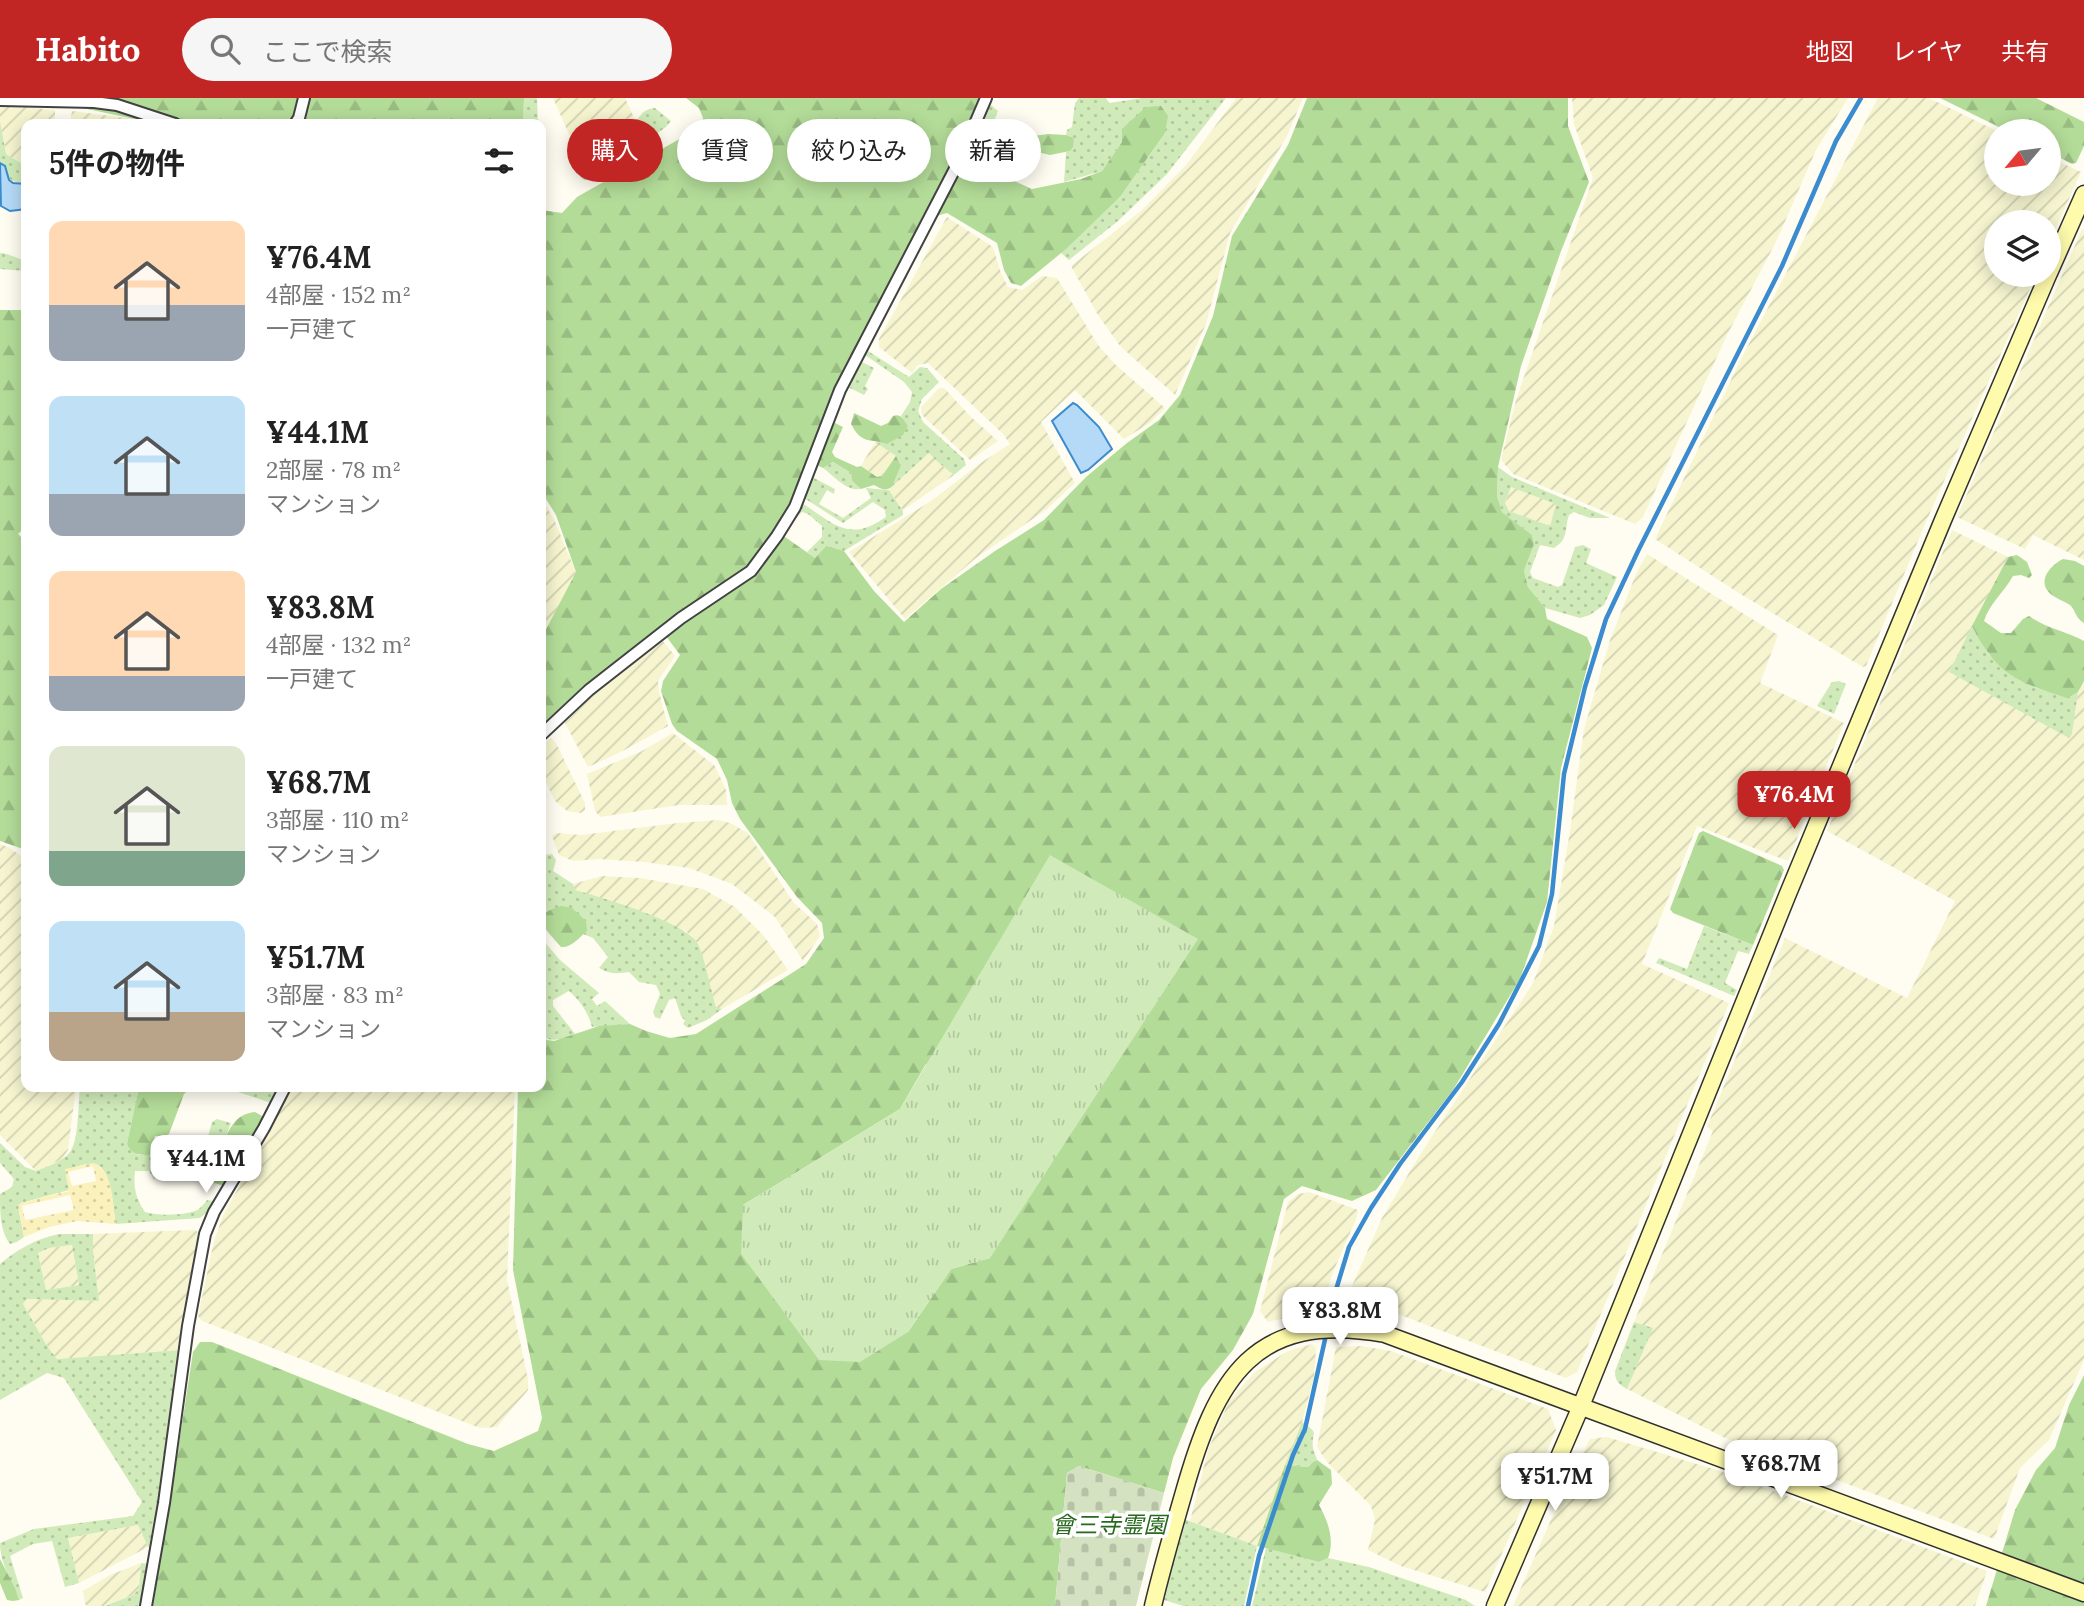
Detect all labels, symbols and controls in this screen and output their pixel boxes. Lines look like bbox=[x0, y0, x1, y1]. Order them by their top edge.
search box bbox=[182, 18, 672, 81]
text: Habito bbox=[35, 28, 140, 70]
icon: search bbox=[206, 30, 244, 68]
text: ここで検索 bbox=[262, 35, 392, 68]
text: 地図 bbox=[1806, 36, 1854, 67]
text: レイヤ bbox=[1892, 36, 1963, 67]
text: 共有 bbox=[2001, 36, 2049, 67]
chip: 購入 bbox=[567, 119, 663, 182]
chip: 賃貸 bbox=[677, 119, 773, 182]
chip: 絞り込み bbox=[787, 119, 931, 182]
chip: 新着 bbox=[945, 119, 1041, 182]
north arrow bbox=[1984, 119, 2062, 196]
map controls bbox=[1984, 119, 2061, 287]
icon: filters bbox=[480, 142, 518, 180]
text: 5件の物件 bbox=[49, 144, 185, 182]
button: layers bbox=[1984, 210, 2061, 287]
text: ¥76.4M bbox=[266, 238, 372, 276]
icon: home bbox=[105, 249, 189, 333]
text: 4部屋 · 152 m² bbox=[266, 280, 411, 309]
text: 一戸建て bbox=[266, 314, 358, 343]
text: ¥44.1M bbox=[266, 413, 369, 451]
icon: home bbox=[105, 424, 189, 508]
text: 2部屋 · 78 m² bbox=[266, 455, 401, 484]
text: マンション bbox=[266, 489, 381, 518]
text: ¥83.8M bbox=[266, 588, 375, 626]
icon: home bbox=[105, 599, 189, 683]
text: 4部屋 · 132 m² bbox=[266, 630, 411, 659]
text: 一戸建て bbox=[266, 664, 358, 693]
text: ¥68.7M bbox=[266, 763, 371, 801]
pin: ¥76.4M bbox=[1737, 772, 1851, 831]
icon: home bbox=[105, 774, 189, 858]
text: ¥76.4M bbox=[1754, 779, 1834, 808]
text: 3部屋 · 110 m² bbox=[266, 805, 409, 834]
text: マンション bbox=[266, 839, 381, 868]
text: ¥51.7M bbox=[266, 938, 365, 976]
icon: home bbox=[105, 949, 189, 1033]
text: 3部屋 · 83 m² bbox=[266, 980, 404, 1009]
text: マンション bbox=[266, 1014, 381, 1043]
pin: ¥44.1M bbox=[149, 1136, 263, 1195]
text: ¥44.1M bbox=[166, 1143, 246, 1172]
pin: ¥83.8M bbox=[1283, 1288, 1397, 1347]
text: ¥83.8M bbox=[1298, 1295, 1382, 1324]
pin: ¥68.7M bbox=[1724, 1440, 1838, 1500]
text: ¥68.7M bbox=[1741, 1448, 1821, 1477]
pin: ¥51.7M bbox=[1498, 1454, 1612, 1513]
text: ¥51.7M bbox=[1517, 1461, 1593, 1490]
park label: 會三寺霊園 bbox=[1052, 1510, 1170, 1539]

